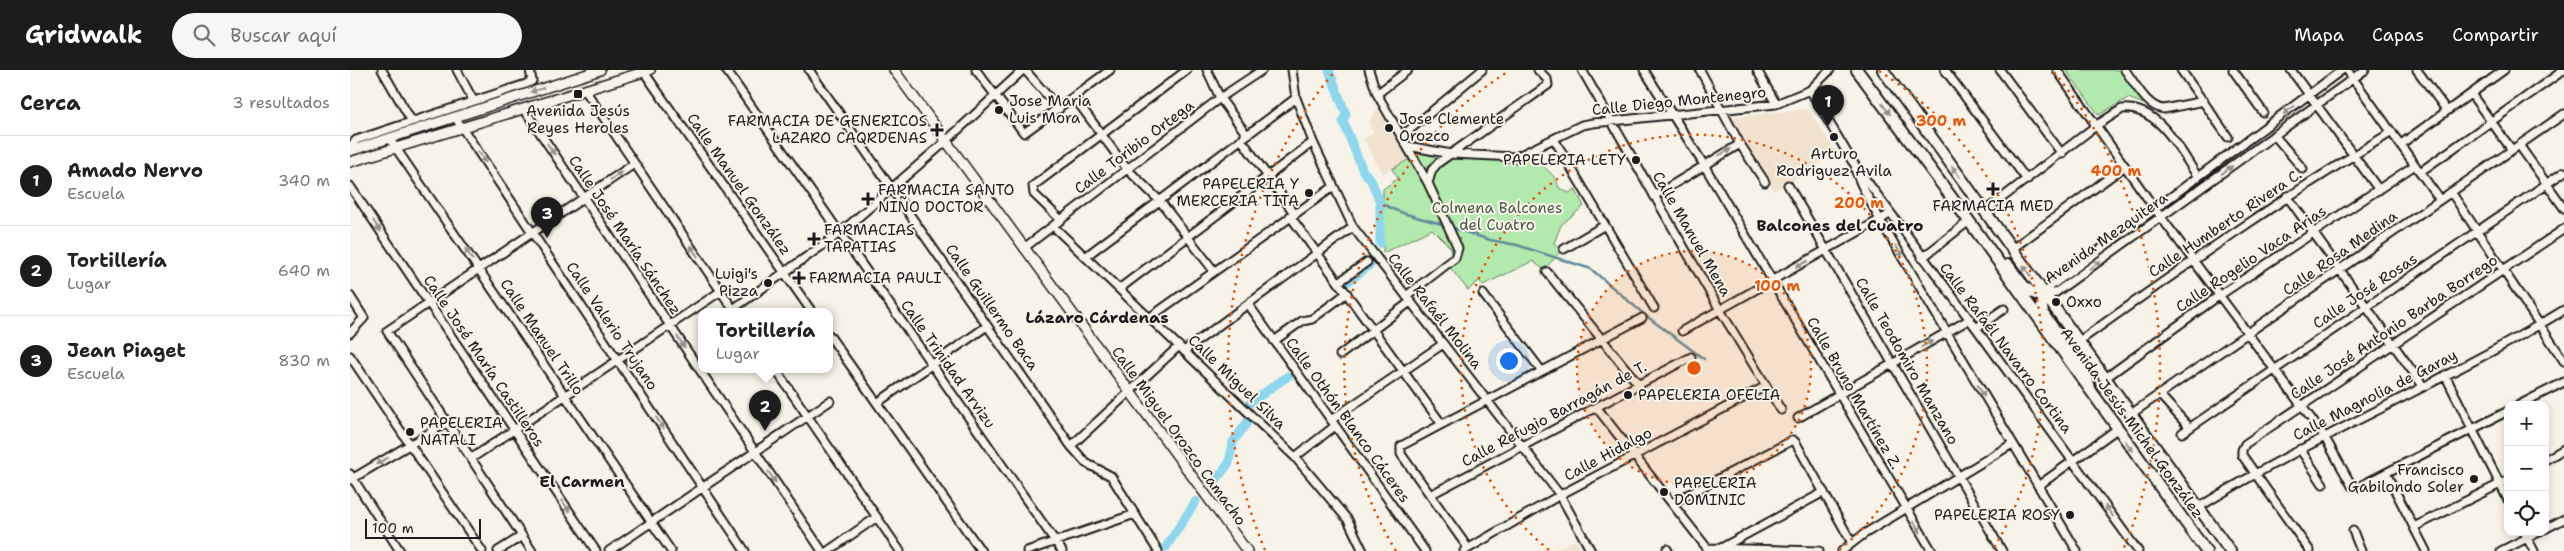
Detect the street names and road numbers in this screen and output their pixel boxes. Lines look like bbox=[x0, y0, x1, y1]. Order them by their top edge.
street label: Calle Diego Montenegro bbox=[1591, 82, 1767, 120]
street label: Calle Toribio Ortega bbox=[1070, 95, 1198, 199]
street label: Calle Manuel González bbox=[682, 109, 796, 259]
street label: Calle José María Sánchez bbox=[564, 151, 686, 319]
street label: Calle Humberto Rivera C. bbox=[2145, 164, 2306, 282]
street label: Calle Manuel Mena bbox=[1648, 168, 1736, 301]
street label: Avenida Mezquitera bbox=[2040, 188, 2172, 288]
street label: Calle Rogelio Vaca Arias bbox=[2172, 201, 2330, 317]
street label: Calle Rosa Medina bbox=[2279, 205, 2402, 300]
street label: Calle Guillermo Baca bbox=[941, 240, 1044, 375]
street label: Calle Rafaél Molina bbox=[1383, 249, 1487, 374]
street label: Calle José Rosas bbox=[2309, 249, 2421, 333]
street label: Calle José Antonio Barba Borrego bbox=[2286, 250, 2502, 404]
street label: Calle Valerio Trujano bbox=[562, 258, 662, 394]
street label: Calle Rafaél Navarro Cortina bbox=[1935, 258, 2077, 438]
street label: Calle José María Castilleros bbox=[419, 271, 549, 451]
street label: Calle Teodomiro Manzano bbox=[1851, 274, 1963, 448]
street label: Calle Manuel Trillo bbox=[496, 275, 588, 399]
street label: Calle Trinidad Arvizu bbox=[896, 296, 1000, 432]
street label: Calle Bruno Martínez Z. bbox=[1802, 313, 1906, 473]
street label: Avenida Jesús Michel González bbox=[2056, 324, 2208, 522]
street label: Calle Miguel Silva bbox=[1184, 330, 1291, 434]
street label: Calle Othón Blanco Cáceres bbox=[1281, 333, 1415, 507]
street label: Calle Miguel Orozco Camacho bbox=[1107, 343, 1251, 529]
street label: Calle Magnolia de Garay bbox=[2289, 345, 2461, 445]
street label: Calle Refugio Barragán de T. bbox=[1458, 357, 1650, 471]
street label: Calle Hidalgo bbox=[1561, 422, 1655, 486]

